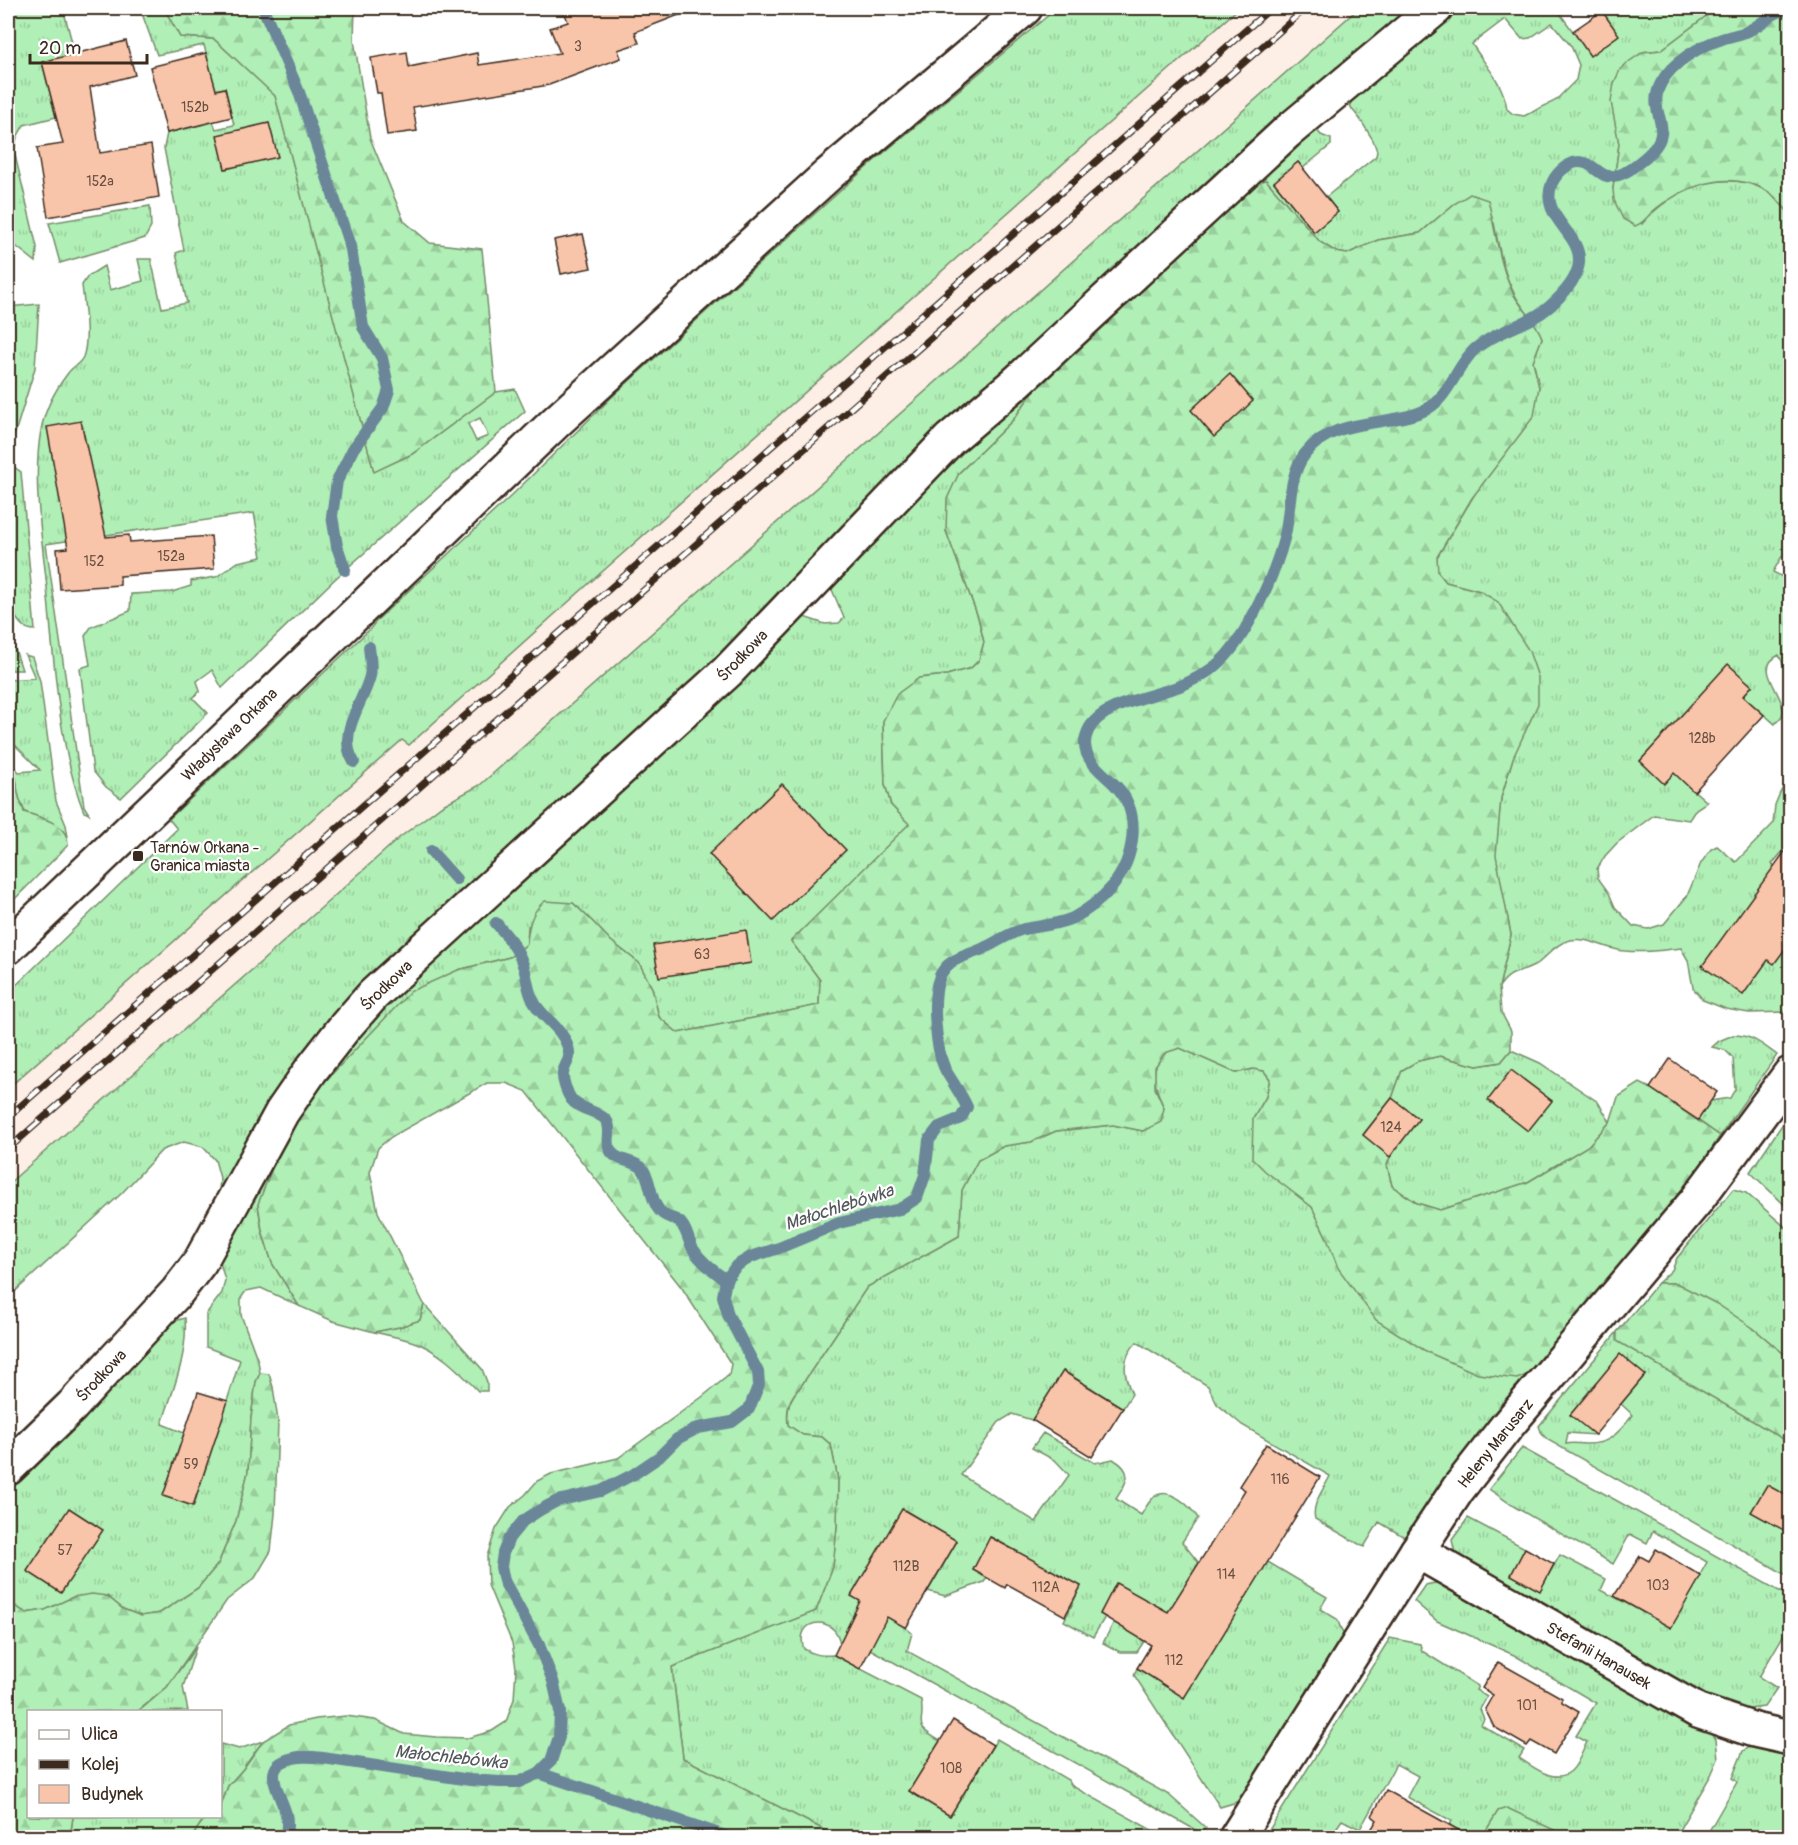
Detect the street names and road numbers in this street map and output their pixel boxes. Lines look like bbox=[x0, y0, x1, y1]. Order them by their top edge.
street label: Środkowa bbox=[713, 625, 772, 686]
street label: Władysława Orkana bbox=[177, 684, 282, 786]
street label: Środkowa bbox=[356, 956, 417, 1015]
street label: Środkowa bbox=[72, 1345, 131, 1406]
street label: Heleny Marusarz bbox=[1454, 1395, 1538, 1492]
street label: Stefanii Hanausek bbox=[1543, 1618, 1655, 1694]

